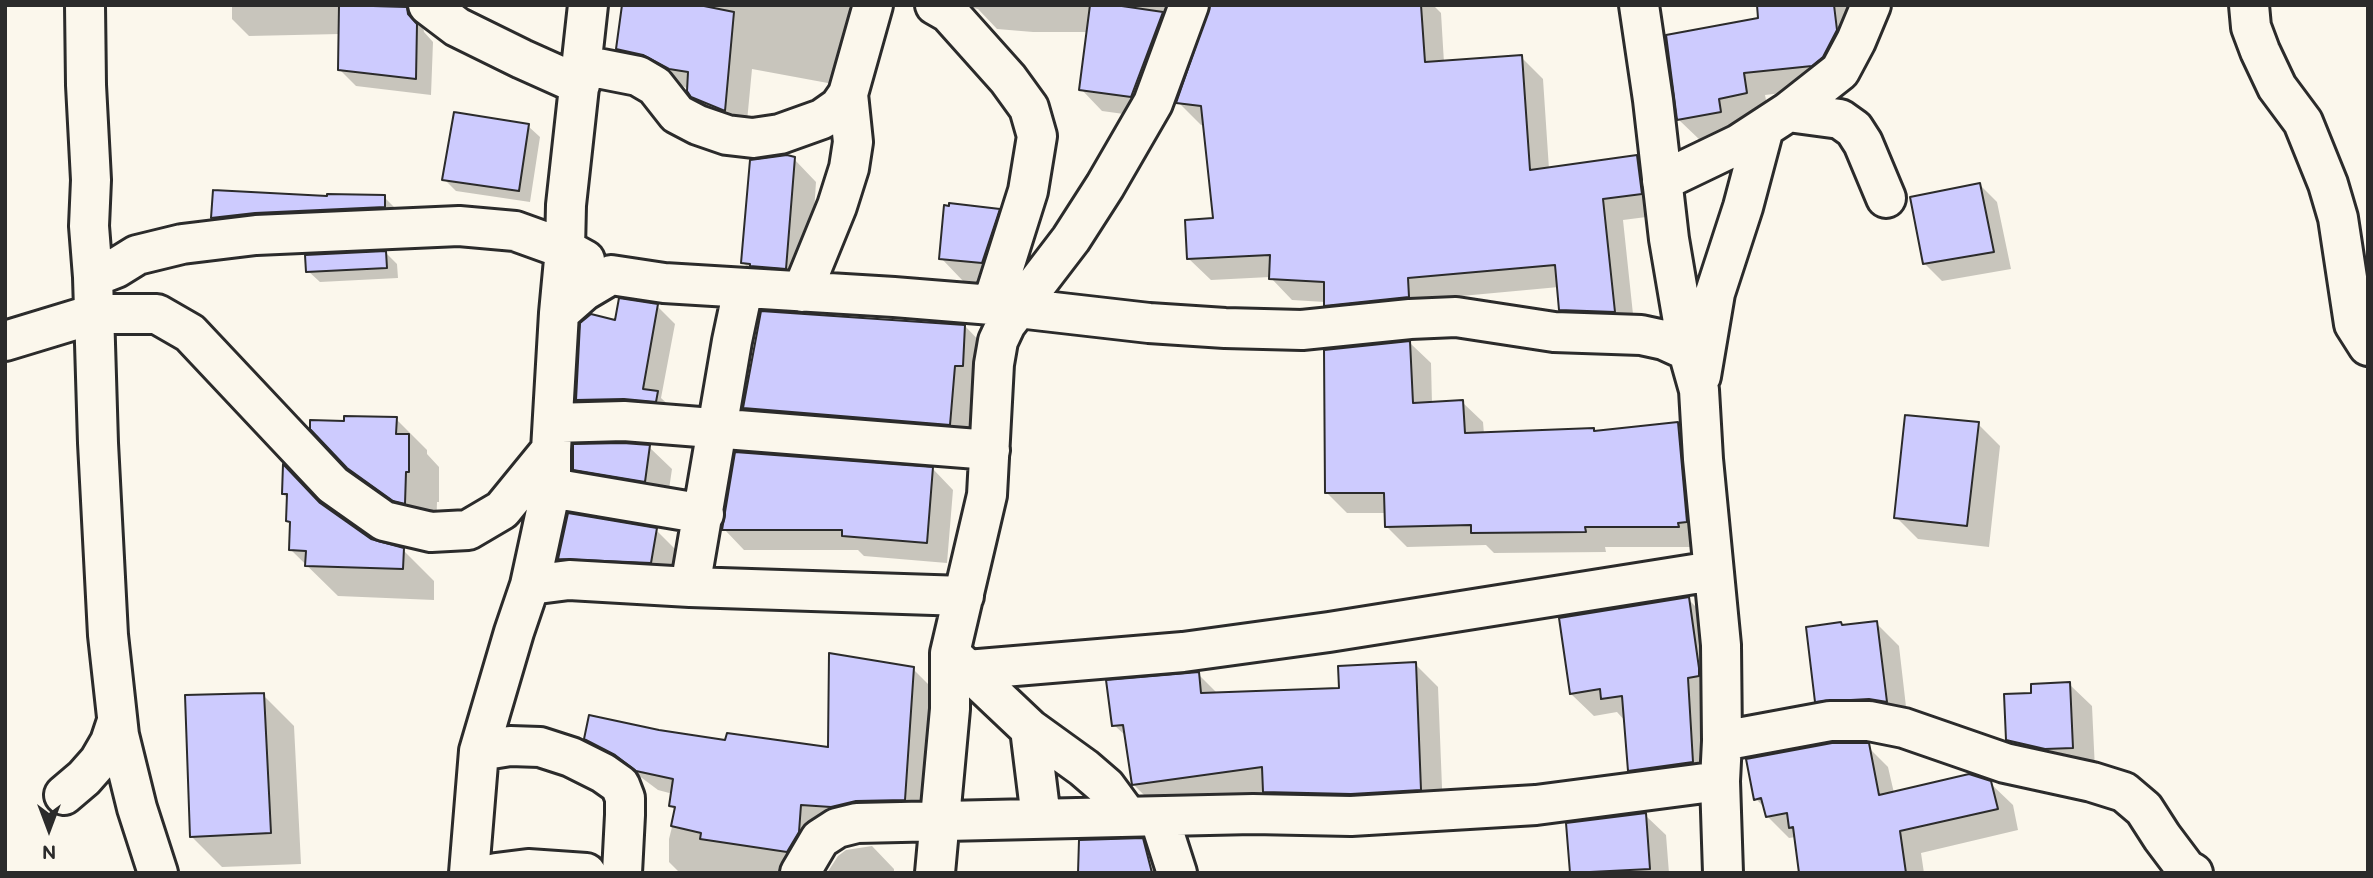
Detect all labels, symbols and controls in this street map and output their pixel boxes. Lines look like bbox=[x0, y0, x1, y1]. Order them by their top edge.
north arrow bbox=[14, 794, 84, 864]
text: N bbox=[42, 839, 56, 862]

